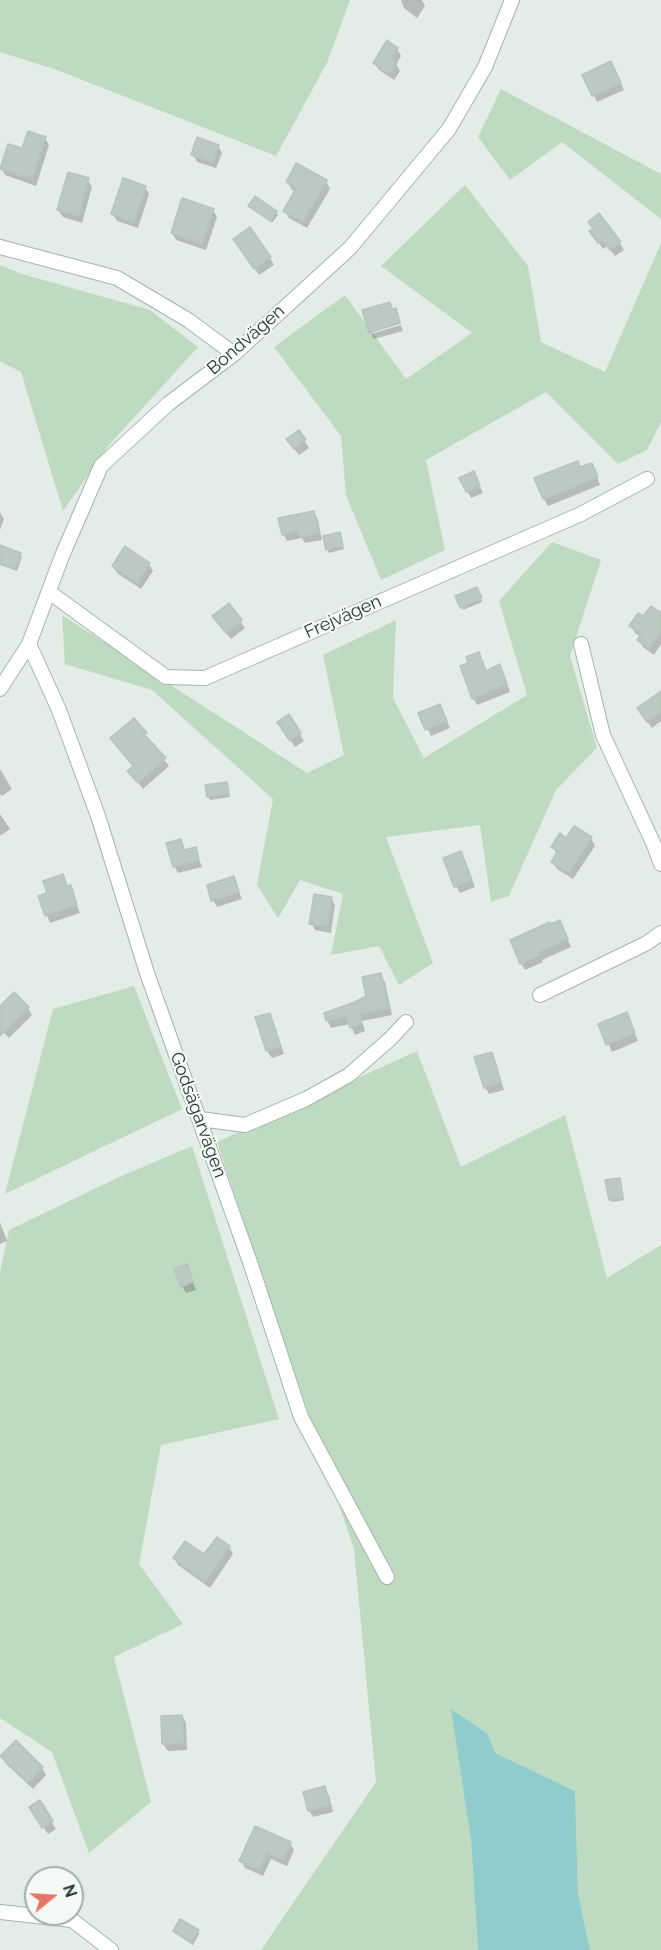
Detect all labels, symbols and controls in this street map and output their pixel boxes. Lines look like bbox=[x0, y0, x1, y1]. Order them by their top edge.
street label: Bondvägen bbox=[203, 300, 289, 380]
street label: Frejvägen bbox=[301, 590, 385, 644]
street label: Godsägarvägen bbox=[165, 1049, 231, 1181]
north arrow bbox=[24, 1866, 84, 1926]
text: N bbox=[59, 1882, 81, 1900]

